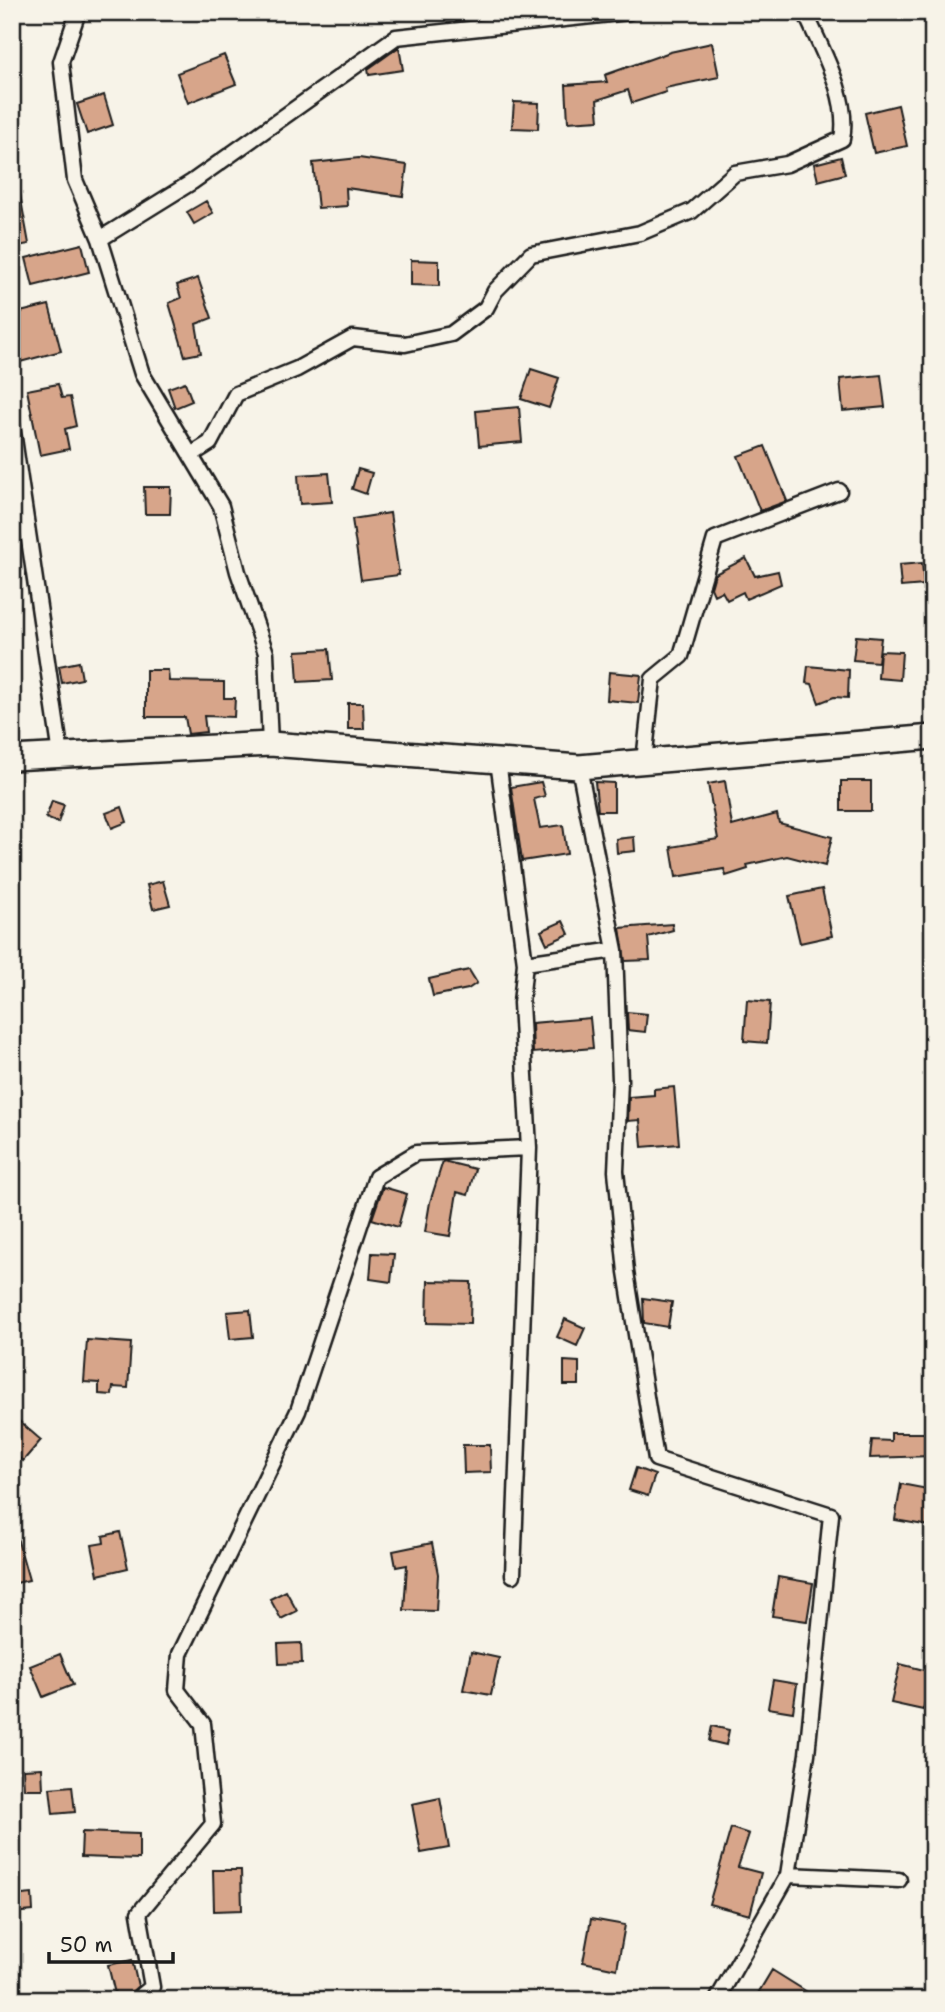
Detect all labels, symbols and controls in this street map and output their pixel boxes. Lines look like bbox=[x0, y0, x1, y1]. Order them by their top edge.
scale bar bbox=[49, 1921, 173, 1965]
text: 50 m bbox=[60, 1931, 113, 1959]

